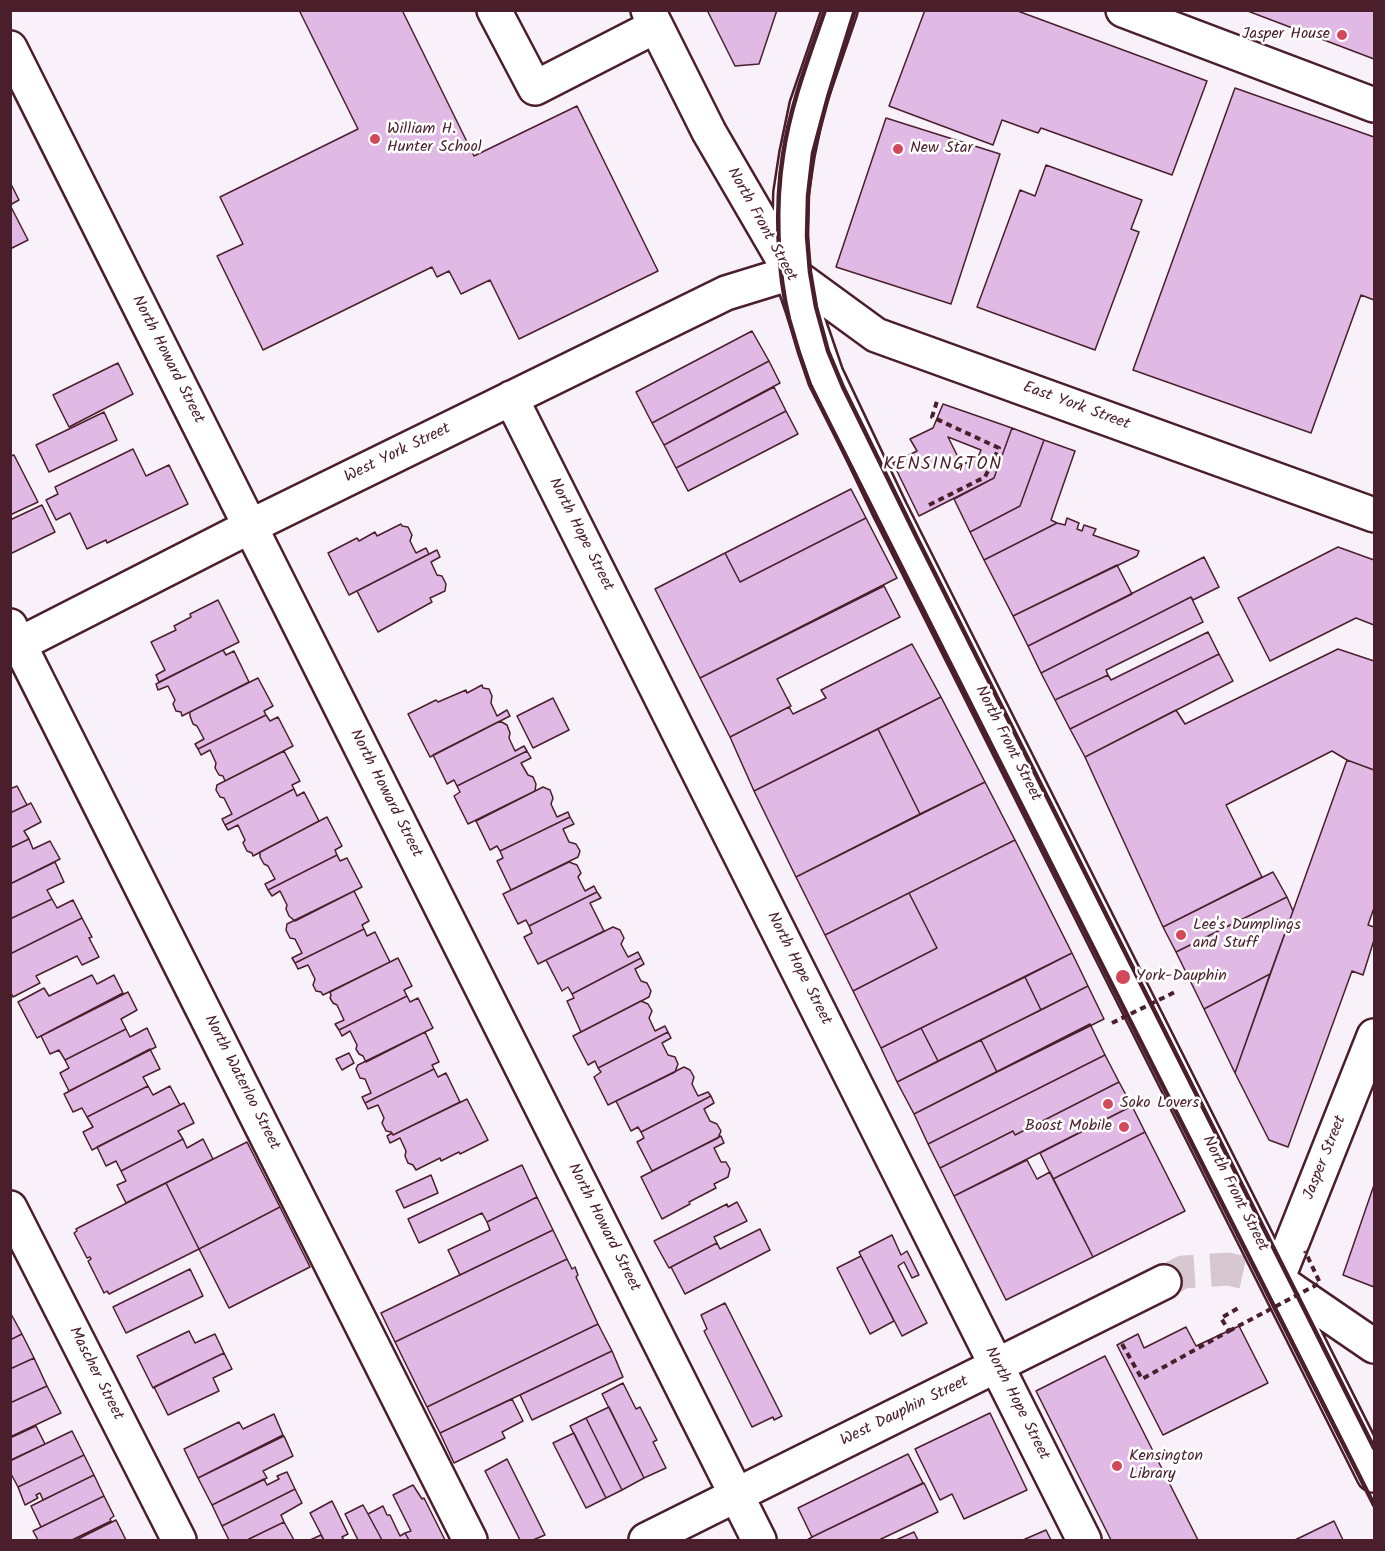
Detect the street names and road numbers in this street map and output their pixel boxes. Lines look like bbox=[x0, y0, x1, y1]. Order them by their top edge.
street label: North Front Street bbox=[722, 165, 800, 285]
street label: North Howard Street bbox=[126, 293, 208, 427]
street label: East York Street bbox=[1020, 379, 1132, 435]
street label: West York Street bbox=[342, 420, 454, 488]
street label: North Hope Street bbox=[543, 475, 617, 595]
street label: North Front Street bbox=[970, 683, 1044, 805]
street label: North Howard Street bbox=[344, 727, 426, 861]
street label: North Hope Street bbox=[761, 909, 835, 1029]
street label: North Waterloo Street bbox=[199, 1012, 283, 1154]
street label: Jasper Street bbox=[1300, 1113, 1352, 1203]
street label: North Front Street bbox=[1197, 1133, 1271, 1255]
street label: North Howard Street bbox=[562, 1161, 644, 1295]
street label: Mascher Street bbox=[63, 1324, 127, 1424]
street label: North Hope Street bbox=[979, 1344, 1053, 1464]
street label: West Dauphin Street bbox=[838, 1373, 972, 1451]

